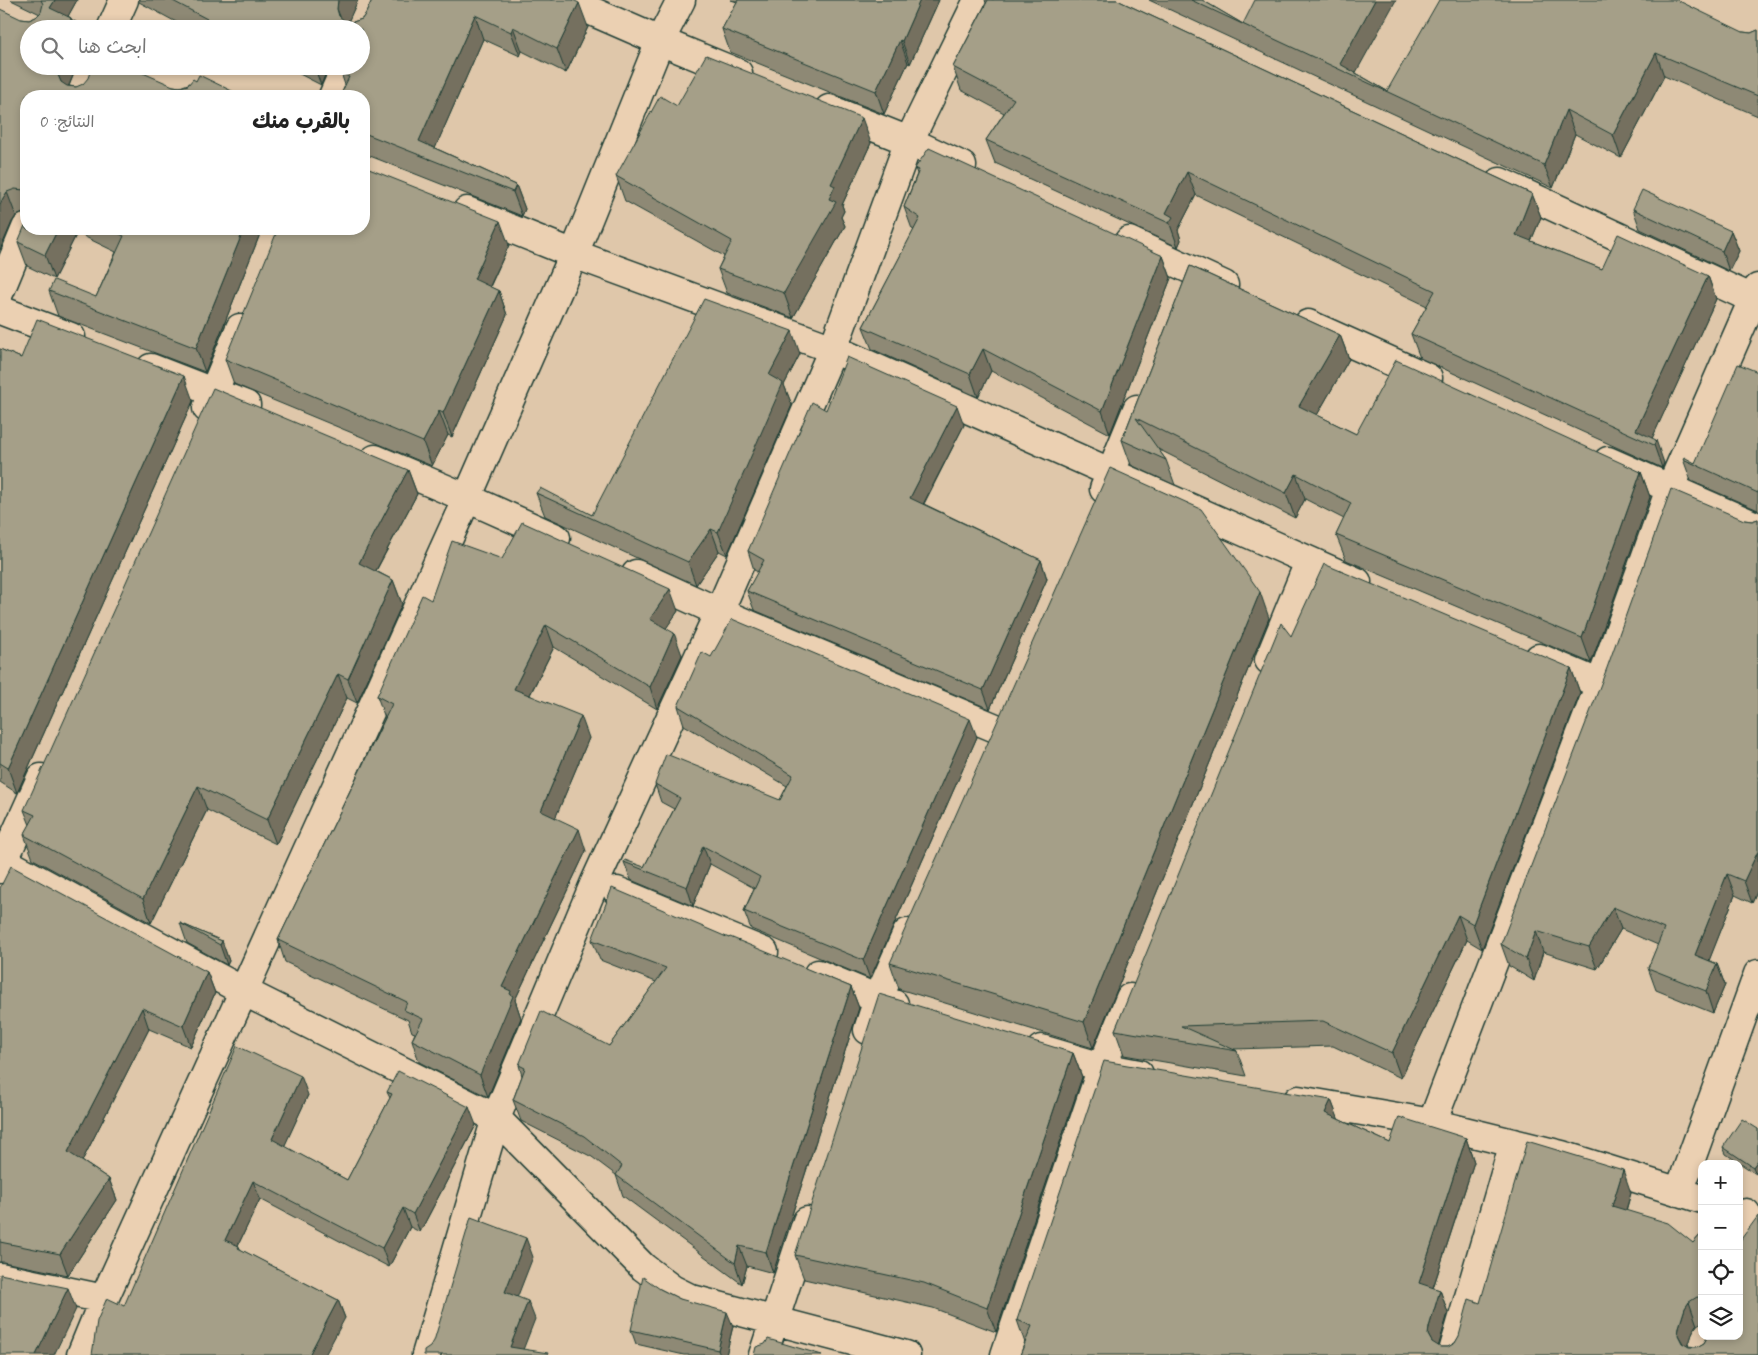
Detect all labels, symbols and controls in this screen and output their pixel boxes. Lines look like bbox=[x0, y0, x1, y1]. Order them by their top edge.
search box bbox=[20, 20, 370, 75]
icon: search bbox=[38, 34, 66, 62]
text: ابحث هنا bbox=[78, 35, 147, 60]
text: بالقرب منك bbox=[252, 108, 350, 136]
text: النتائج: 0 bbox=[40, 112, 94, 133]
map controls bbox=[1698, 1160, 1743, 1340]
button: + bbox=[1698, 1160, 1743, 1205]
button: − bbox=[1698, 1205, 1743, 1250]
button: locate bbox=[1698, 1250, 1743, 1295]
button: layers bbox=[1698, 1295, 1743, 1340]

